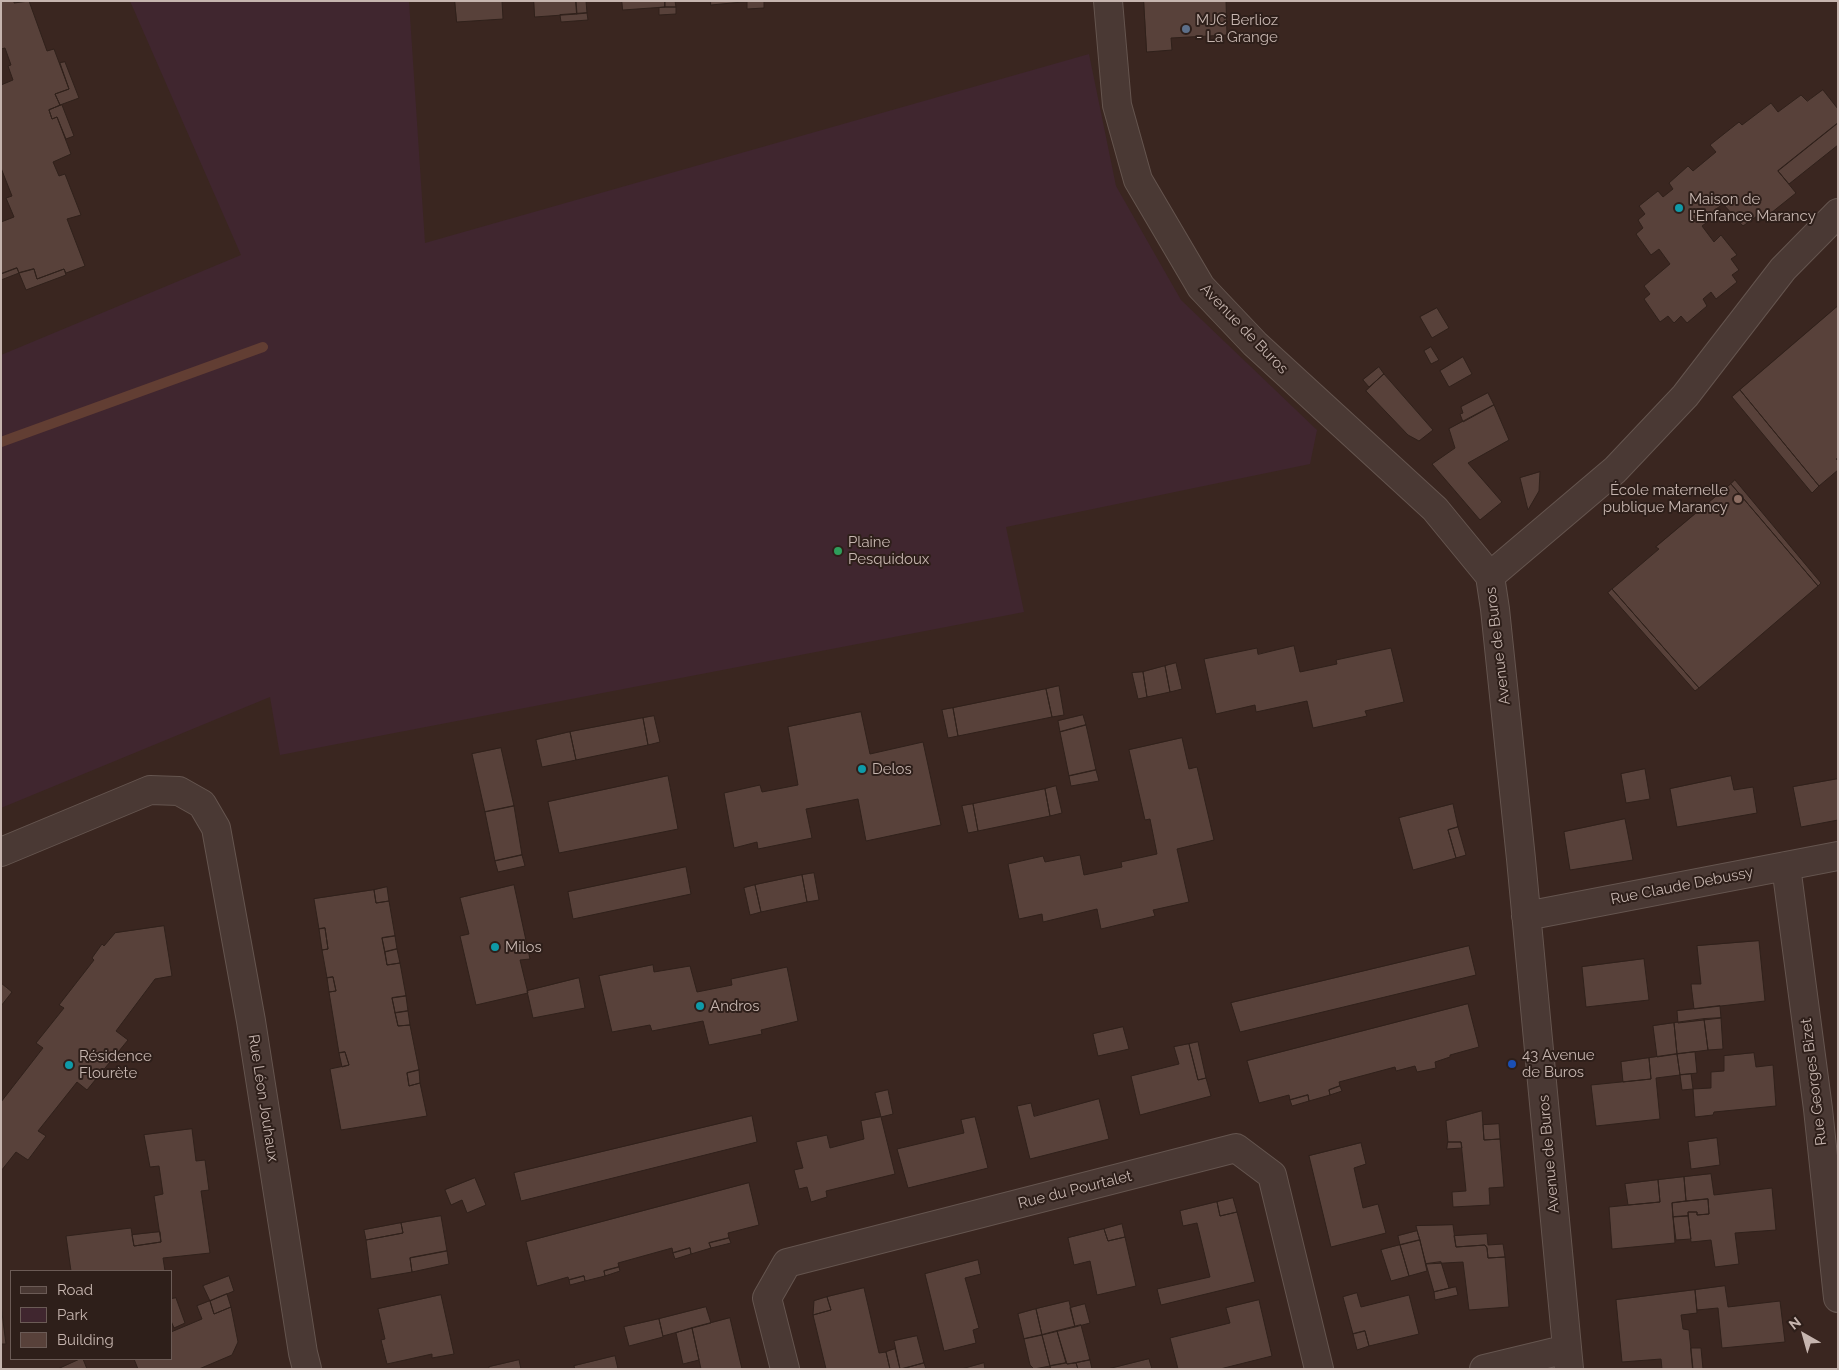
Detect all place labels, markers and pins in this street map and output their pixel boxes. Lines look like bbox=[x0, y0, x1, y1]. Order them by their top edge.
place label: MJC Berlioz - La Grange bbox=[1196, 11, 1278, 46]
marker: MJC Berlioz - La Grange bbox=[1180, 23, 1192, 35]
place label: Maison de l'Enfance Marancy bbox=[1689, 190, 1816, 225]
marker: Maison de l'Enfance Marancy bbox=[1673, 202, 1685, 214]
place label: École maternelle publique Marancy bbox=[1603, 481, 1728, 516]
marker: École maternelle publique Marancy bbox=[1732, 493, 1744, 505]
place label: Plaine Pesquidoux bbox=[848, 533, 929, 568]
marker: Plaine Pesquidoux bbox=[832, 545, 844, 557]
place label: Delos bbox=[872, 760, 912, 778]
marker: Delos bbox=[856, 763, 868, 775]
place label: Milos bbox=[505, 938, 542, 956]
marker: Milos bbox=[489, 941, 501, 953]
place label: Andros bbox=[710, 997, 759, 1015]
marker: Andros bbox=[694, 1000, 706, 1012]
place label: 43 Avenue de Buros bbox=[1522, 1046, 1595, 1081]
place label: Résidence Flourète bbox=[79, 1047, 152, 1082]
marker: 43 Avenue de Buros bbox=[1506, 1058, 1518, 1070]
marker: Résidence Flourète bbox=[63, 1059, 75, 1071]

